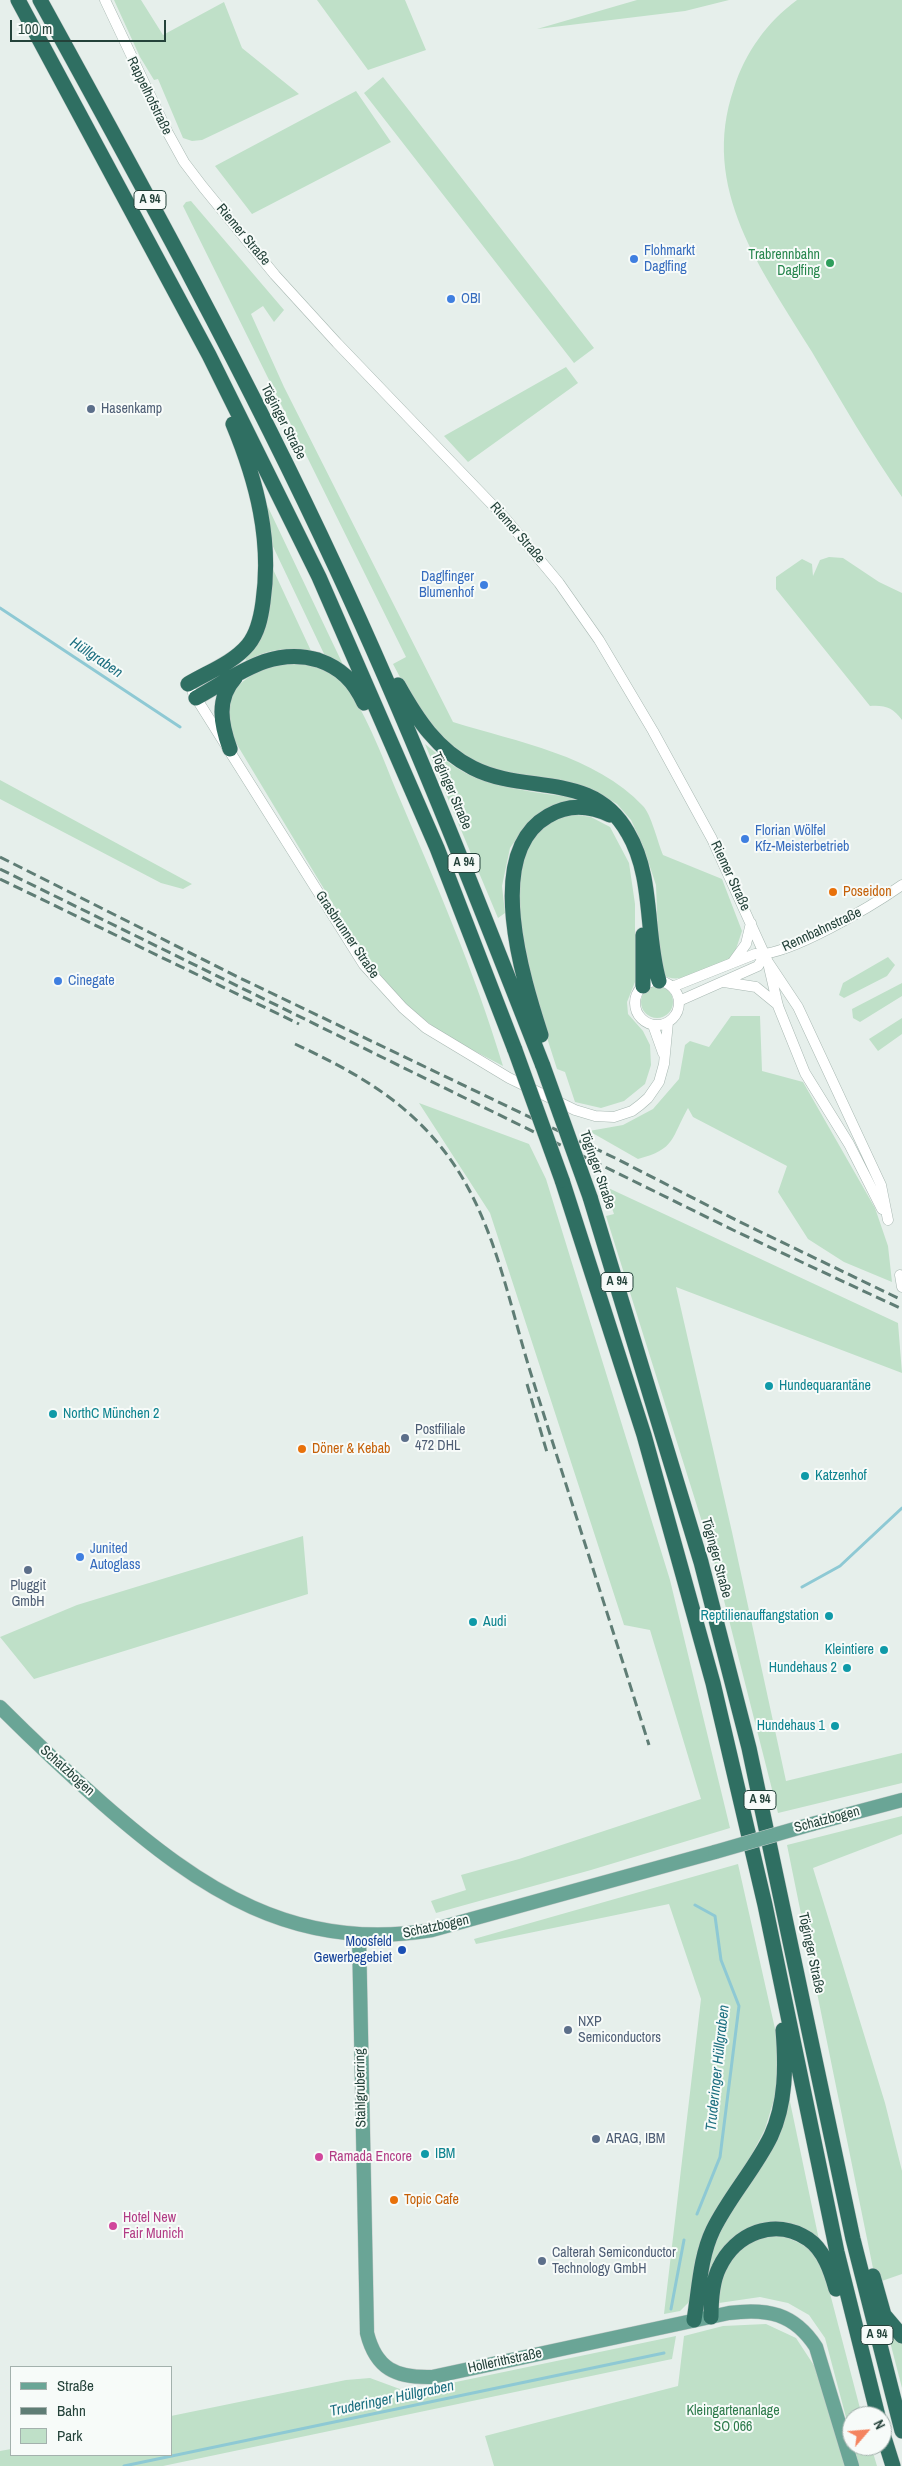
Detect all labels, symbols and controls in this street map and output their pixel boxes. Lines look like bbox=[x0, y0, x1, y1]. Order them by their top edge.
scale bar bbox=[12, 10, 169, 42]
text: 100 m bbox=[18, 18, 52, 39]
street label: Rappelhofstraße bbox=[123, 54, 175, 138]
road number: A 94 bbox=[134, 190, 166, 210]
street label: Riemer Straße bbox=[212, 201, 274, 269]
place label: Flohmarkt Daglfing bbox=[644, 243, 695, 276]
place label: Trabrennbahn Daglfing bbox=[748, 247, 820, 280]
marker: Flohmarkt Daglfing bbox=[628, 253, 640, 265]
marker: Trabrennbahn Daglfing bbox=[824, 257, 836, 269]
place label: OBI bbox=[461, 291, 481, 307]
marker: OBI bbox=[445, 293, 457, 305]
street label: Töginger Straße bbox=[257, 382, 309, 462]
place label: Hasenkamp bbox=[101, 401, 162, 417]
marker: Hasenkamp bbox=[85, 403, 97, 415]
street label: Riemer Straße bbox=[486, 499, 548, 567]
place label: Daglfinger Blumenhof bbox=[419, 569, 474, 602]
marker: Daglfinger Blumenhof bbox=[478, 579, 490, 591]
water label: Hüllgraben bbox=[66, 634, 126, 682]
street label: Töginger Straße bbox=[427, 750, 475, 832]
place label: Florian Wölfel Kfz-Meisterbetrieb bbox=[755, 823, 849, 856]
marker: Florian Wölfel Kfz-Meisterbetrieb bbox=[739, 833, 751, 845]
street label: Riemer Straße bbox=[706, 838, 754, 914]
road number: A 94 bbox=[448, 854, 480, 872]
place label: Poseidon bbox=[843, 884, 892, 900]
marker: Poseidon bbox=[827, 886, 839, 898]
street label: Grasbrunner Straße bbox=[311, 888, 383, 982]
street label: Rennbahnstraße bbox=[780, 904, 864, 956]
place label: Cinegate bbox=[68, 973, 115, 989]
marker: Cinegate bbox=[52, 975, 64, 987]
street label: Töginger Straße bbox=[576, 1128, 618, 1212]
road number: A 94 bbox=[601, 1272, 633, 1291]
place label: Hundequarantäne bbox=[779, 1378, 871, 1394]
marker: Hundequarantäne bbox=[763, 1380, 775, 1392]
place label: NorthC München 2 bbox=[63, 1406, 159, 1422]
marker: NorthC München 2 bbox=[47, 1408, 59, 1420]
place label: Postfiliale 472 DHL bbox=[415, 1422, 465, 1454]
marker: Postfiliale 472 DHL bbox=[399, 1432, 411, 1444]
place label: Döner & Kebab bbox=[312, 1441, 390, 1457]
marker: Döner & Kebab bbox=[296, 1443, 308, 1455]
place label: Katzenhof bbox=[815, 1468, 867, 1484]
marker: Katzenhof bbox=[799, 1470, 811, 1482]
street label: Töginger Straße bbox=[697, 1516, 735, 1600]
place label: Junited Autoglass bbox=[90, 1541, 140, 1574]
marker: Junited Autoglass bbox=[74, 1551, 86, 1563]
marker: Pluggit GmbH bbox=[22, 1564, 34, 1576]
place label: Pluggit GmbH bbox=[10, 1578, 46, 1610]
place label: Reptilienauffangstation bbox=[700, 1608, 819, 1624]
marker: Reptilienauffangstation bbox=[823, 1610, 835, 1622]
place label: Audi bbox=[483, 1614, 507, 1630]
marker: Audi bbox=[467, 1616, 479, 1628]
place label: Kleintiere bbox=[825, 1642, 874, 1658]
marker: Kleintiere bbox=[878, 1644, 890, 1656]
place label: Hundehaus 2 bbox=[769, 1660, 837, 1676]
marker: Hundehaus 2 bbox=[841, 1662, 853, 1674]
place label: Hundehaus 1 bbox=[757, 1718, 825, 1734]
marker: Hundehaus 1 bbox=[829, 1720, 841, 1732]
street label: Schatzbogen bbox=[36, 1742, 98, 1800]
road number: A 94 bbox=[744, 1790, 776, 1810]
street label: Schatzbogen bbox=[792, 1803, 862, 1837]
street label: Töginger Straße bbox=[794, 1911, 828, 1995]
street label: Schatzbogen bbox=[401, 1912, 471, 1942]
place label: Moosfeld Gewerbegebiet bbox=[314, 1934, 392, 1966]
marker: Moosfeld Gewerbegebiet bbox=[396, 1944, 408, 1956]
water label: Truderinger Hüllgraben bbox=[702, 2004, 734, 2132]
place label: NXP Semiconductors bbox=[578, 2014, 661, 2046]
marker: NXP Semiconductors bbox=[562, 2024, 574, 2036]
street label: Stahlgruberring bbox=[352, 2048, 370, 2128]
place label: ARAG, IBM bbox=[606, 2131, 665, 2147]
marker: ARAG, IBM bbox=[590, 2133, 602, 2145]
place label: IBM bbox=[435, 2146, 455, 2162]
marker: IBM bbox=[419, 2148, 431, 2160]
place label: Ramada Encore bbox=[329, 2149, 412, 2165]
marker: Ramada Encore bbox=[313, 2151, 325, 2163]
place label: Topic Cafe bbox=[404, 2192, 459, 2208]
marker: Topic Cafe bbox=[388, 2194, 400, 2206]
place label: Hotel New Fair Munich bbox=[123, 2210, 184, 2242]
marker: Hotel New Fair Munich bbox=[107, 2220, 119, 2232]
place label: Calterah Semiconductor Technology GmbH bbox=[552, 2245, 676, 2278]
marker: Calterah Semiconductor Technology GmbH bbox=[536, 2255, 548, 2267]
road number: A 94 bbox=[861, 2326, 893, 2344]
street label: Hollerithstraße bbox=[466, 2345, 544, 2377]
legend bbox=[10, 2366, 172, 2456]
text: Straße bbox=[57, 2375, 94, 2396]
water label: Truderinger Hüllgraben bbox=[328, 2377, 456, 2421]
text: Bahn bbox=[57, 2400, 86, 2421]
park label: Kleingartenanlage SO 066 bbox=[686, 2403, 780, 2436]
north arrow bbox=[842, 2406, 892, 2456]
text: N bbox=[870, 2417, 889, 2432]
text: Park bbox=[57, 2425, 82, 2446]

